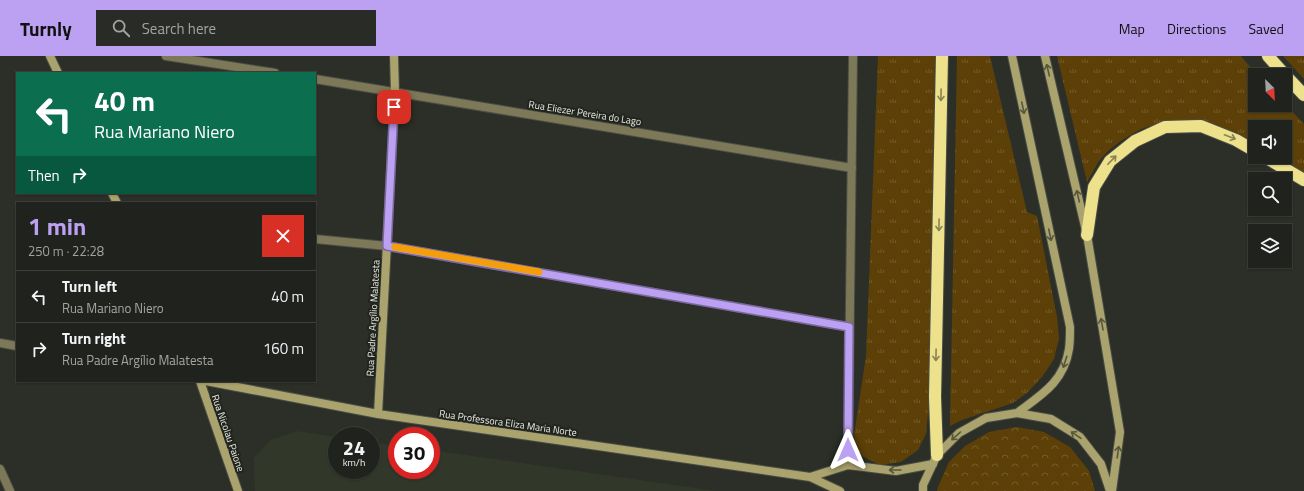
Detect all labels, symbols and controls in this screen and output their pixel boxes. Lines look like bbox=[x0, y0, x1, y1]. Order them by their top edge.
search box bbox=[96, 10, 376, 46]
text: Turnly bbox=[20, 14, 72, 43]
icon: search bbox=[110, 17, 132, 39]
text: Search here bbox=[142, 17, 216, 40]
text: Map bbox=[1119, 18, 1145, 39]
text: Directions bbox=[1167, 18, 1226, 39]
text: Saved bbox=[1248, 18, 1284, 39]
one-way arrow bbox=[1044, 64, 1052, 77]
north arrow bbox=[1248, 68, 1292, 112]
map controls bbox=[1248, 68, 1292, 268]
text: 40 m bbox=[94, 79, 155, 122]
icon: left bbox=[28, 88, 80, 140]
one-way arrow bbox=[937, 88, 945, 101]
pin bbox=[377, 90, 411, 124]
icon: arrive bbox=[383, 96, 405, 118]
street label: Rua Eliezer Pereira do Lago bbox=[527, 97, 643, 129]
one-way arrow bbox=[1019, 101, 1027, 114]
text: Rua Mariano Niero bbox=[94, 118, 235, 145]
button: sound bbox=[1248, 120, 1292, 164]
one-way arrow bbox=[1223, 134, 1235, 142]
one-way arrow bbox=[1107, 155, 1117, 165]
text: Then bbox=[28, 164, 60, 187]
icon: right bbox=[68, 164, 90, 186]
button: search bbox=[1248, 172, 1292, 216]
one-way arrow bbox=[1074, 190, 1081, 203]
text: 1 min bbox=[28, 208, 86, 244]
button: close bbox=[262, 215, 304, 257]
one-way arrow bbox=[935, 218, 942, 231]
button: layers bbox=[1248, 224, 1292, 268]
one-way arrow bbox=[1047, 228, 1055, 241]
text: 250 m · 22:28 bbox=[28, 241, 104, 261]
street label: Rua Padre Argílio Malatesta bbox=[362, 259, 384, 377]
text: Turn left bbox=[62, 275, 117, 298]
text: 40 m bbox=[271, 285, 304, 308]
icon: left bbox=[28, 286, 50, 308]
text: Rua Mariano Niero bbox=[62, 298, 164, 318]
one-way arrow bbox=[1098, 318, 1106, 331]
text: Turn right bbox=[62, 327, 126, 350]
text: 160 m bbox=[263, 337, 304, 360]
icon: right bbox=[28, 338, 50, 360]
one-way arrow bbox=[932, 348, 940, 361]
text: Rua Padre Argílio Malatesta bbox=[62, 350, 214, 370]
one-way arrow bbox=[1061, 355, 1068, 368]
street label: Rua Nicolau Paione bbox=[208, 392, 248, 474]
street label: Rua Professora Eliza Maria Norte bbox=[438, 406, 578, 440]
speed limit sign: 30 bbox=[388, 427, 440, 479]
position arrow bbox=[827, 429, 869, 471]
one-way arrow bbox=[951, 431, 962, 440]
one-way arrow bbox=[1071, 431, 1082, 439]
text: 24 bbox=[343, 432, 365, 463]
one-way arrow bbox=[1114, 446, 1121, 459]
text: km/h bbox=[343, 455, 365, 470]
one-way arrow bbox=[889, 466, 902, 474]

